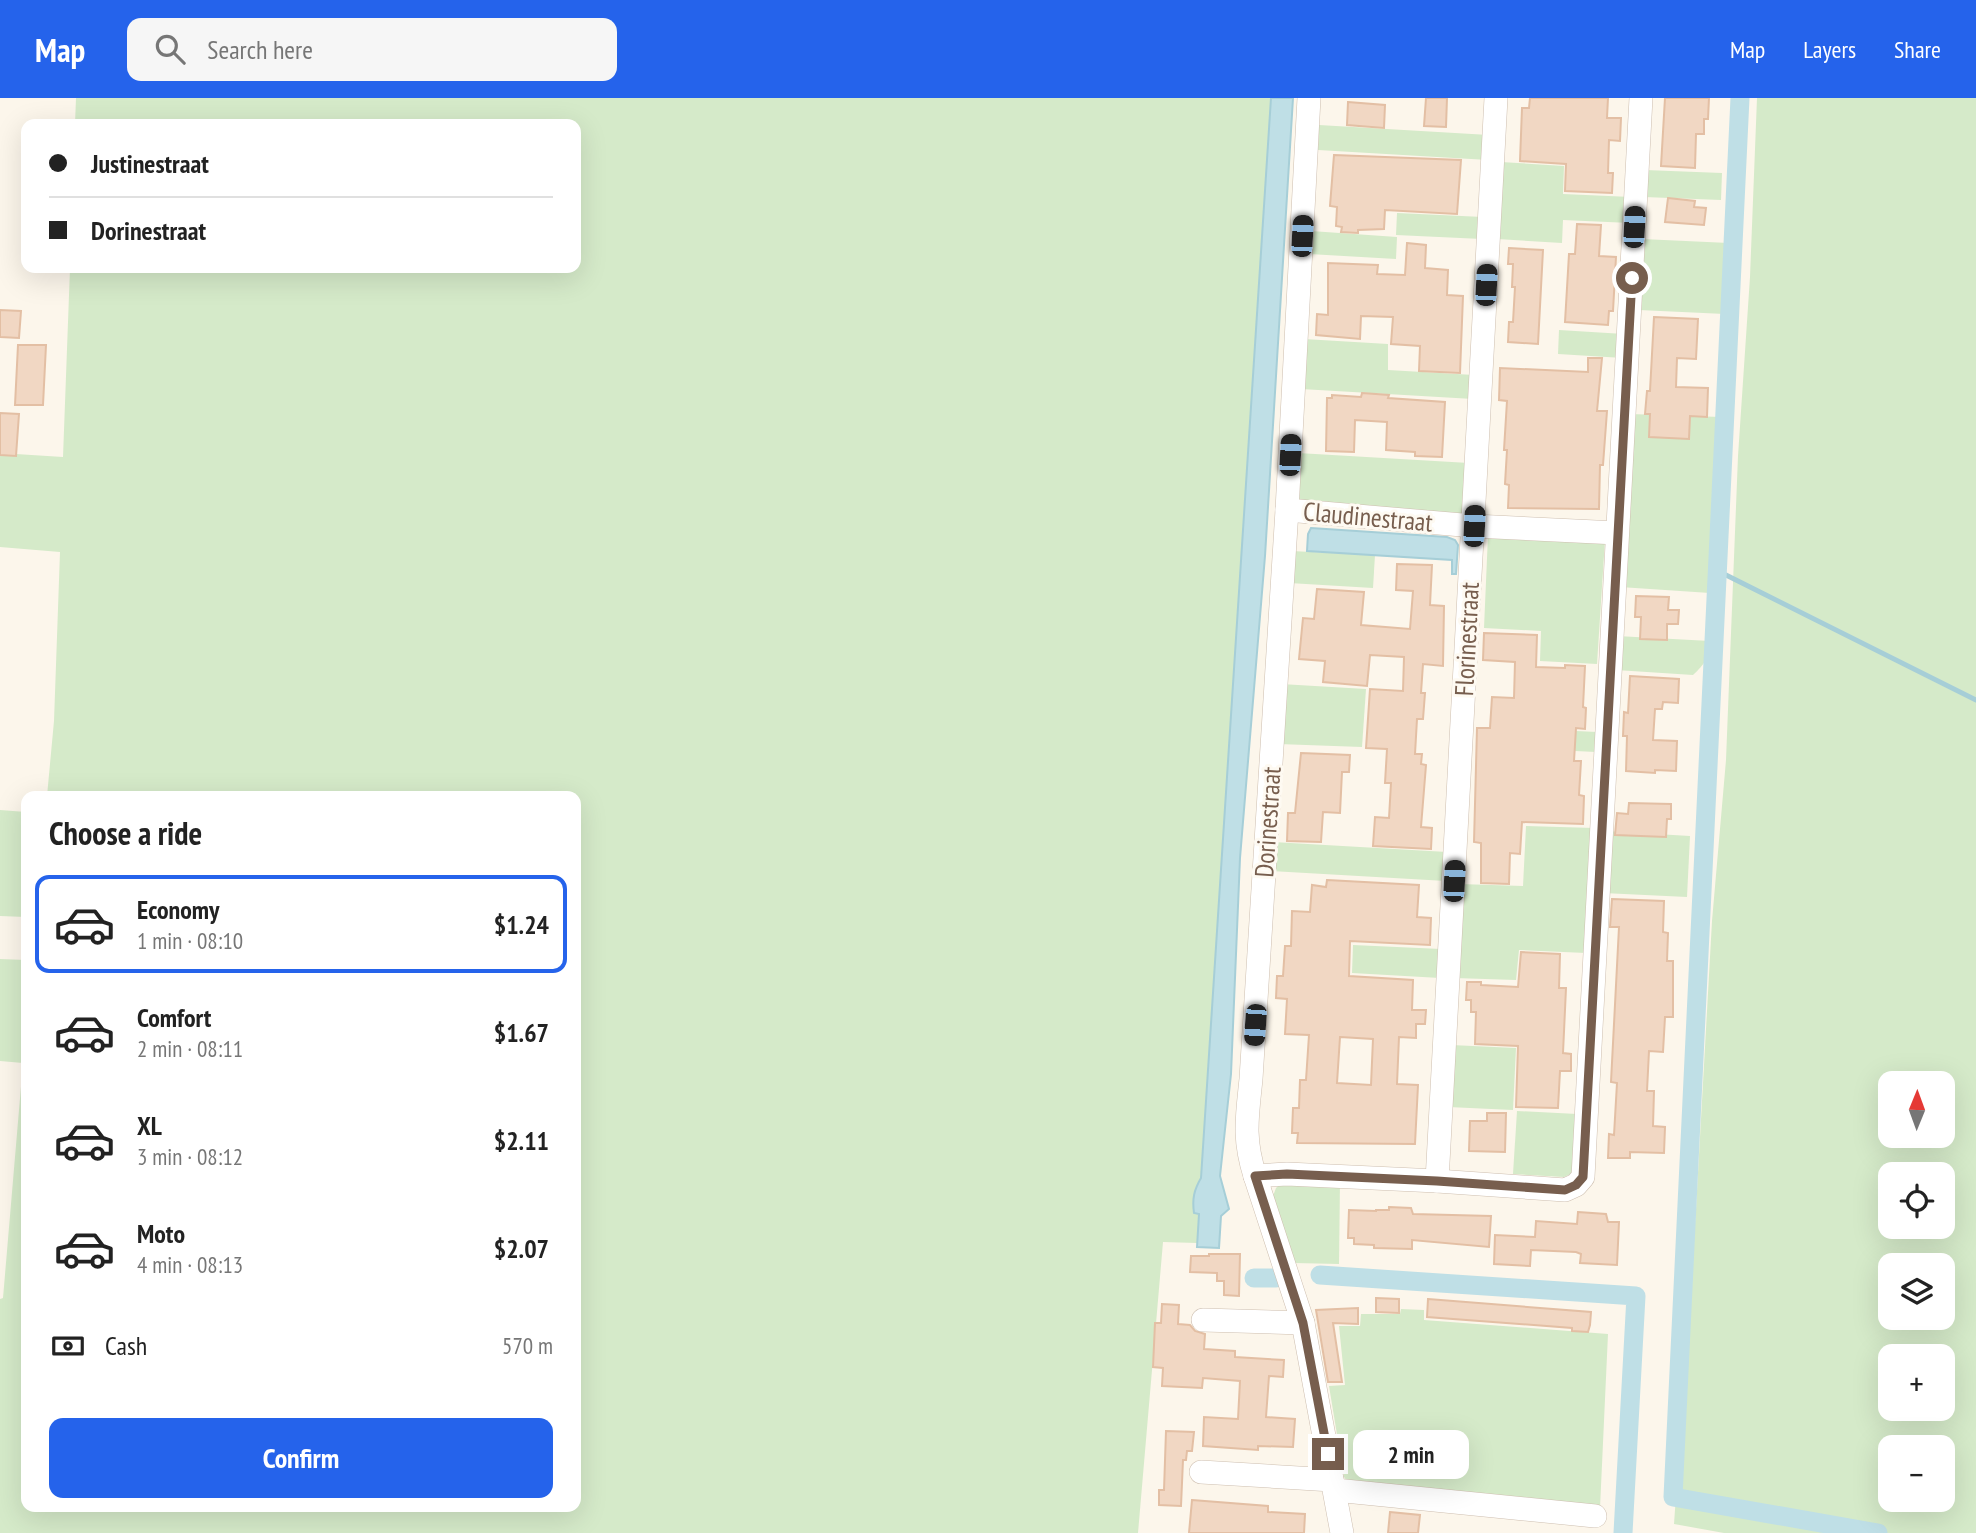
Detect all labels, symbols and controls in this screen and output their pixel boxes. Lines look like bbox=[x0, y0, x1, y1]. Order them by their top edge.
search box bbox=[127, 18, 617, 81]
text: Map bbox=[35, 28, 85, 71]
icon: search bbox=[151, 30, 189, 68]
text: Search here bbox=[207, 33, 313, 66]
text: Map bbox=[1730, 34, 1765, 65]
text: Layers bbox=[1803, 34, 1856, 65]
text: Share bbox=[1894, 34, 1941, 65]
text: Justinestraat bbox=[91, 147, 209, 180]
car bbox=[1623, 205, 1646, 249]
text: Dorinestraat bbox=[91, 214, 206, 247]
car bbox=[1291, 214, 1314, 258]
route start bbox=[1616, 262, 1648, 294]
car bbox=[1475, 263, 1498, 307]
car bbox=[1279, 433, 1302, 477]
street label: Claudinestraat bbox=[1302, 494, 1434, 539]
car bbox=[1463, 504, 1486, 548]
street label: Florinestraat bbox=[1447, 581, 1486, 697]
street label: Dorinestraat bbox=[1247, 766, 1288, 878]
text: Choose a ride bbox=[49, 812, 202, 854]
car bbox=[1443, 859, 1466, 903]
icon: car bbox=[53, 893, 116, 956]
text: Economy bbox=[137, 893, 219, 926]
text: $1.24 bbox=[494, 908, 549, 941]
text: 1 min · 08:10 bbox=[137, 926, 243, 955]
icon: car bbox=[53, 1001, 116, 1064]
text: Comfort bbox=[137, 1001, 211, 1034]
car bbox=[1244, 1003, 1267, 1047]
text: $1.67 bbox=[494, 1016, 549, 1049]
text: 2 min · 08:11 bbox=[137, 1034, 243, 1063]
north arrow bbox=[1878, 1071, 1955, 1148]
map controls bbox=[1878, 1071, 1955, 1512]
icon: car bbox=[53, 1109, 116, 1172]
text: XL bbox=[137, 1109, 162, 1142]
text: $2.11 bbox=[494, 1124, 549, 1157]
text: 3 min · 08:12 bbox=[137, 1142, 243, 1171]
button: locate bbox=[1878, 1162, 1955, 1239]
icon: car bbox=[53, 1217, 116, 1280]
text: Moto bbox=[137, 1217, 185, 1250]
text: $2.07 bbox=[494, 1232, 549, 1265]
text: 4 min · 08:13 bbox=[137, 1250, 243, 1279]
button: layers bbox=[1878, 1253, 1955, 1330]
icon: cash bbox=[49, 1327, 87, 1365]
text: Cash bbox=[105, 1329, 147, 1362]
text: 570 m bbox=[502, 1331, 553, 1360]
button: + bbox=[1878, 1344, 1955, 1421]
button: Confirm bbox=[49, 1418, 553, 1498]
callout: 2 min bbox=[1352, 1430, 1468, 1478]
button: − bbox=[1878, 1435, 1955, 1512]
route end bbox=[1312, 1438, 1344, 1470]
text: 2 min bbox=[1388, 1440, 1434, 1469]

